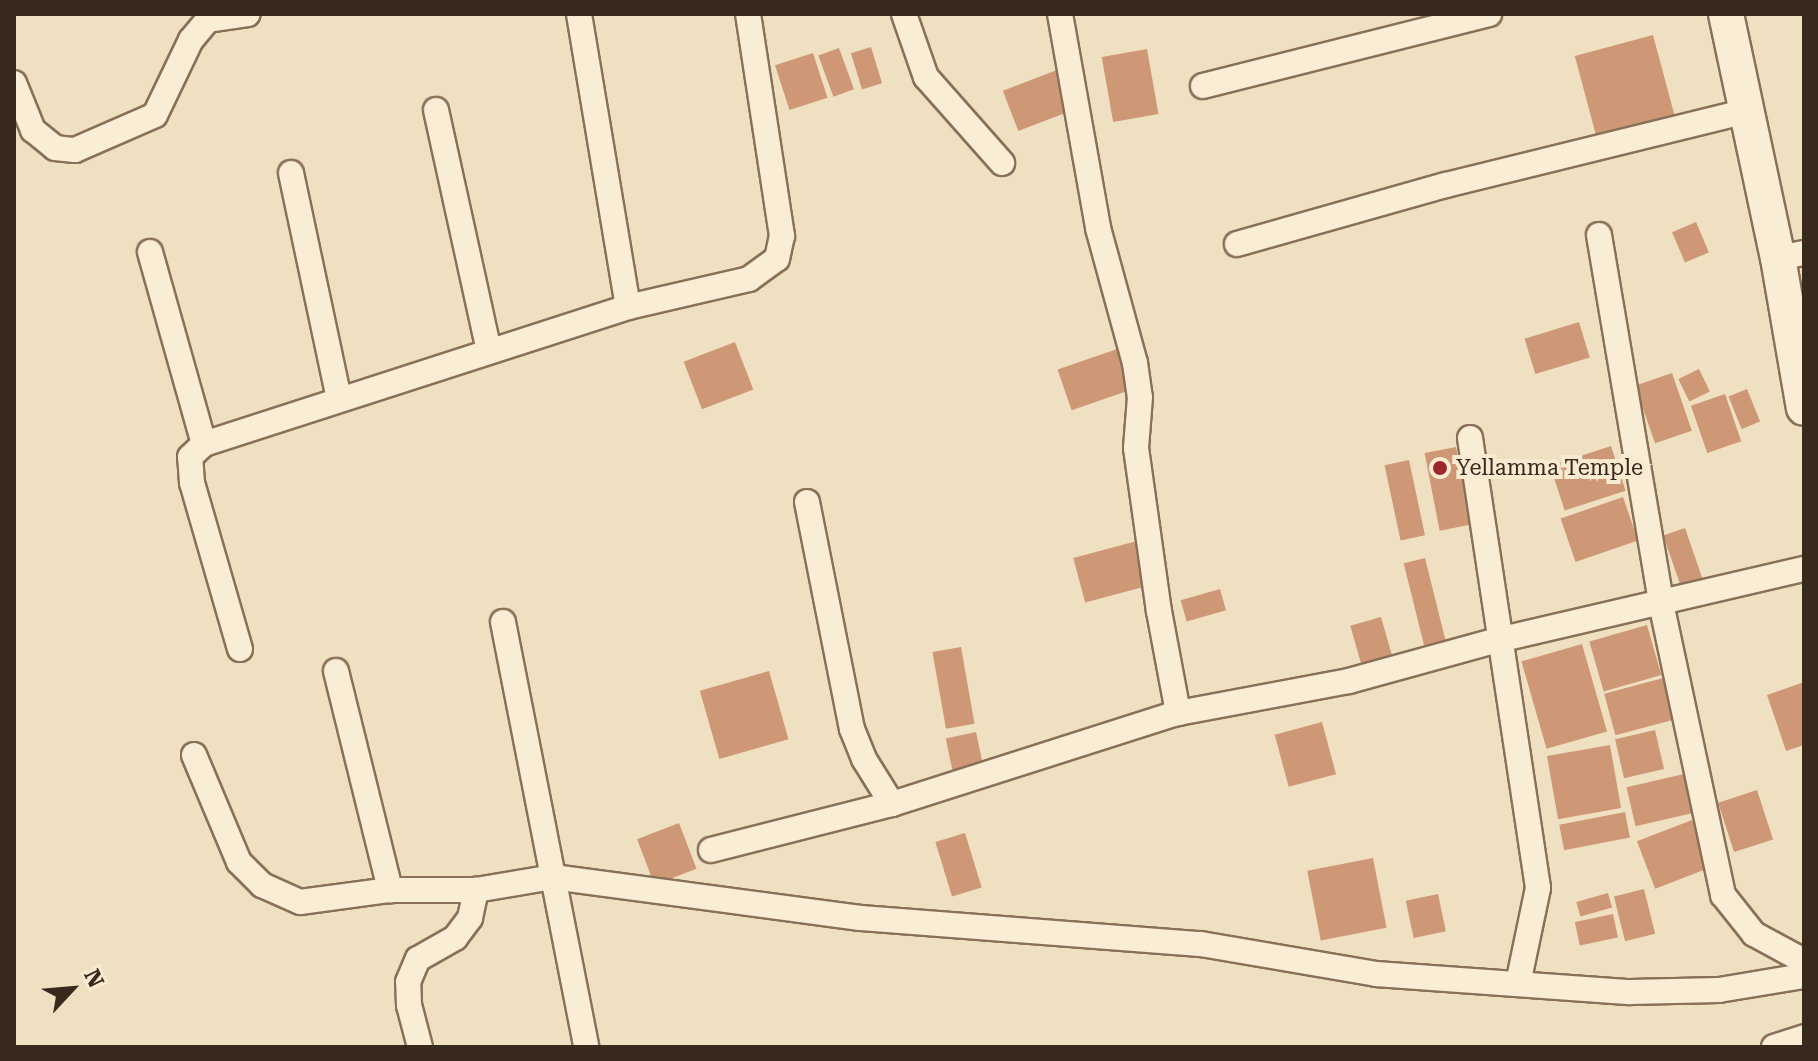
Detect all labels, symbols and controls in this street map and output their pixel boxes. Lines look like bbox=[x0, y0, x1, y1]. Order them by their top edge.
place label: Yellamma Temple bbox=[1456, 455, 1643, 481]
marker: Yellamma Temple bbox=[1431, 459, 1449, 477]
north arrow bbox=[32, 949, 112, 1029]
text: N bbox=[79, 965, 109, 991]

